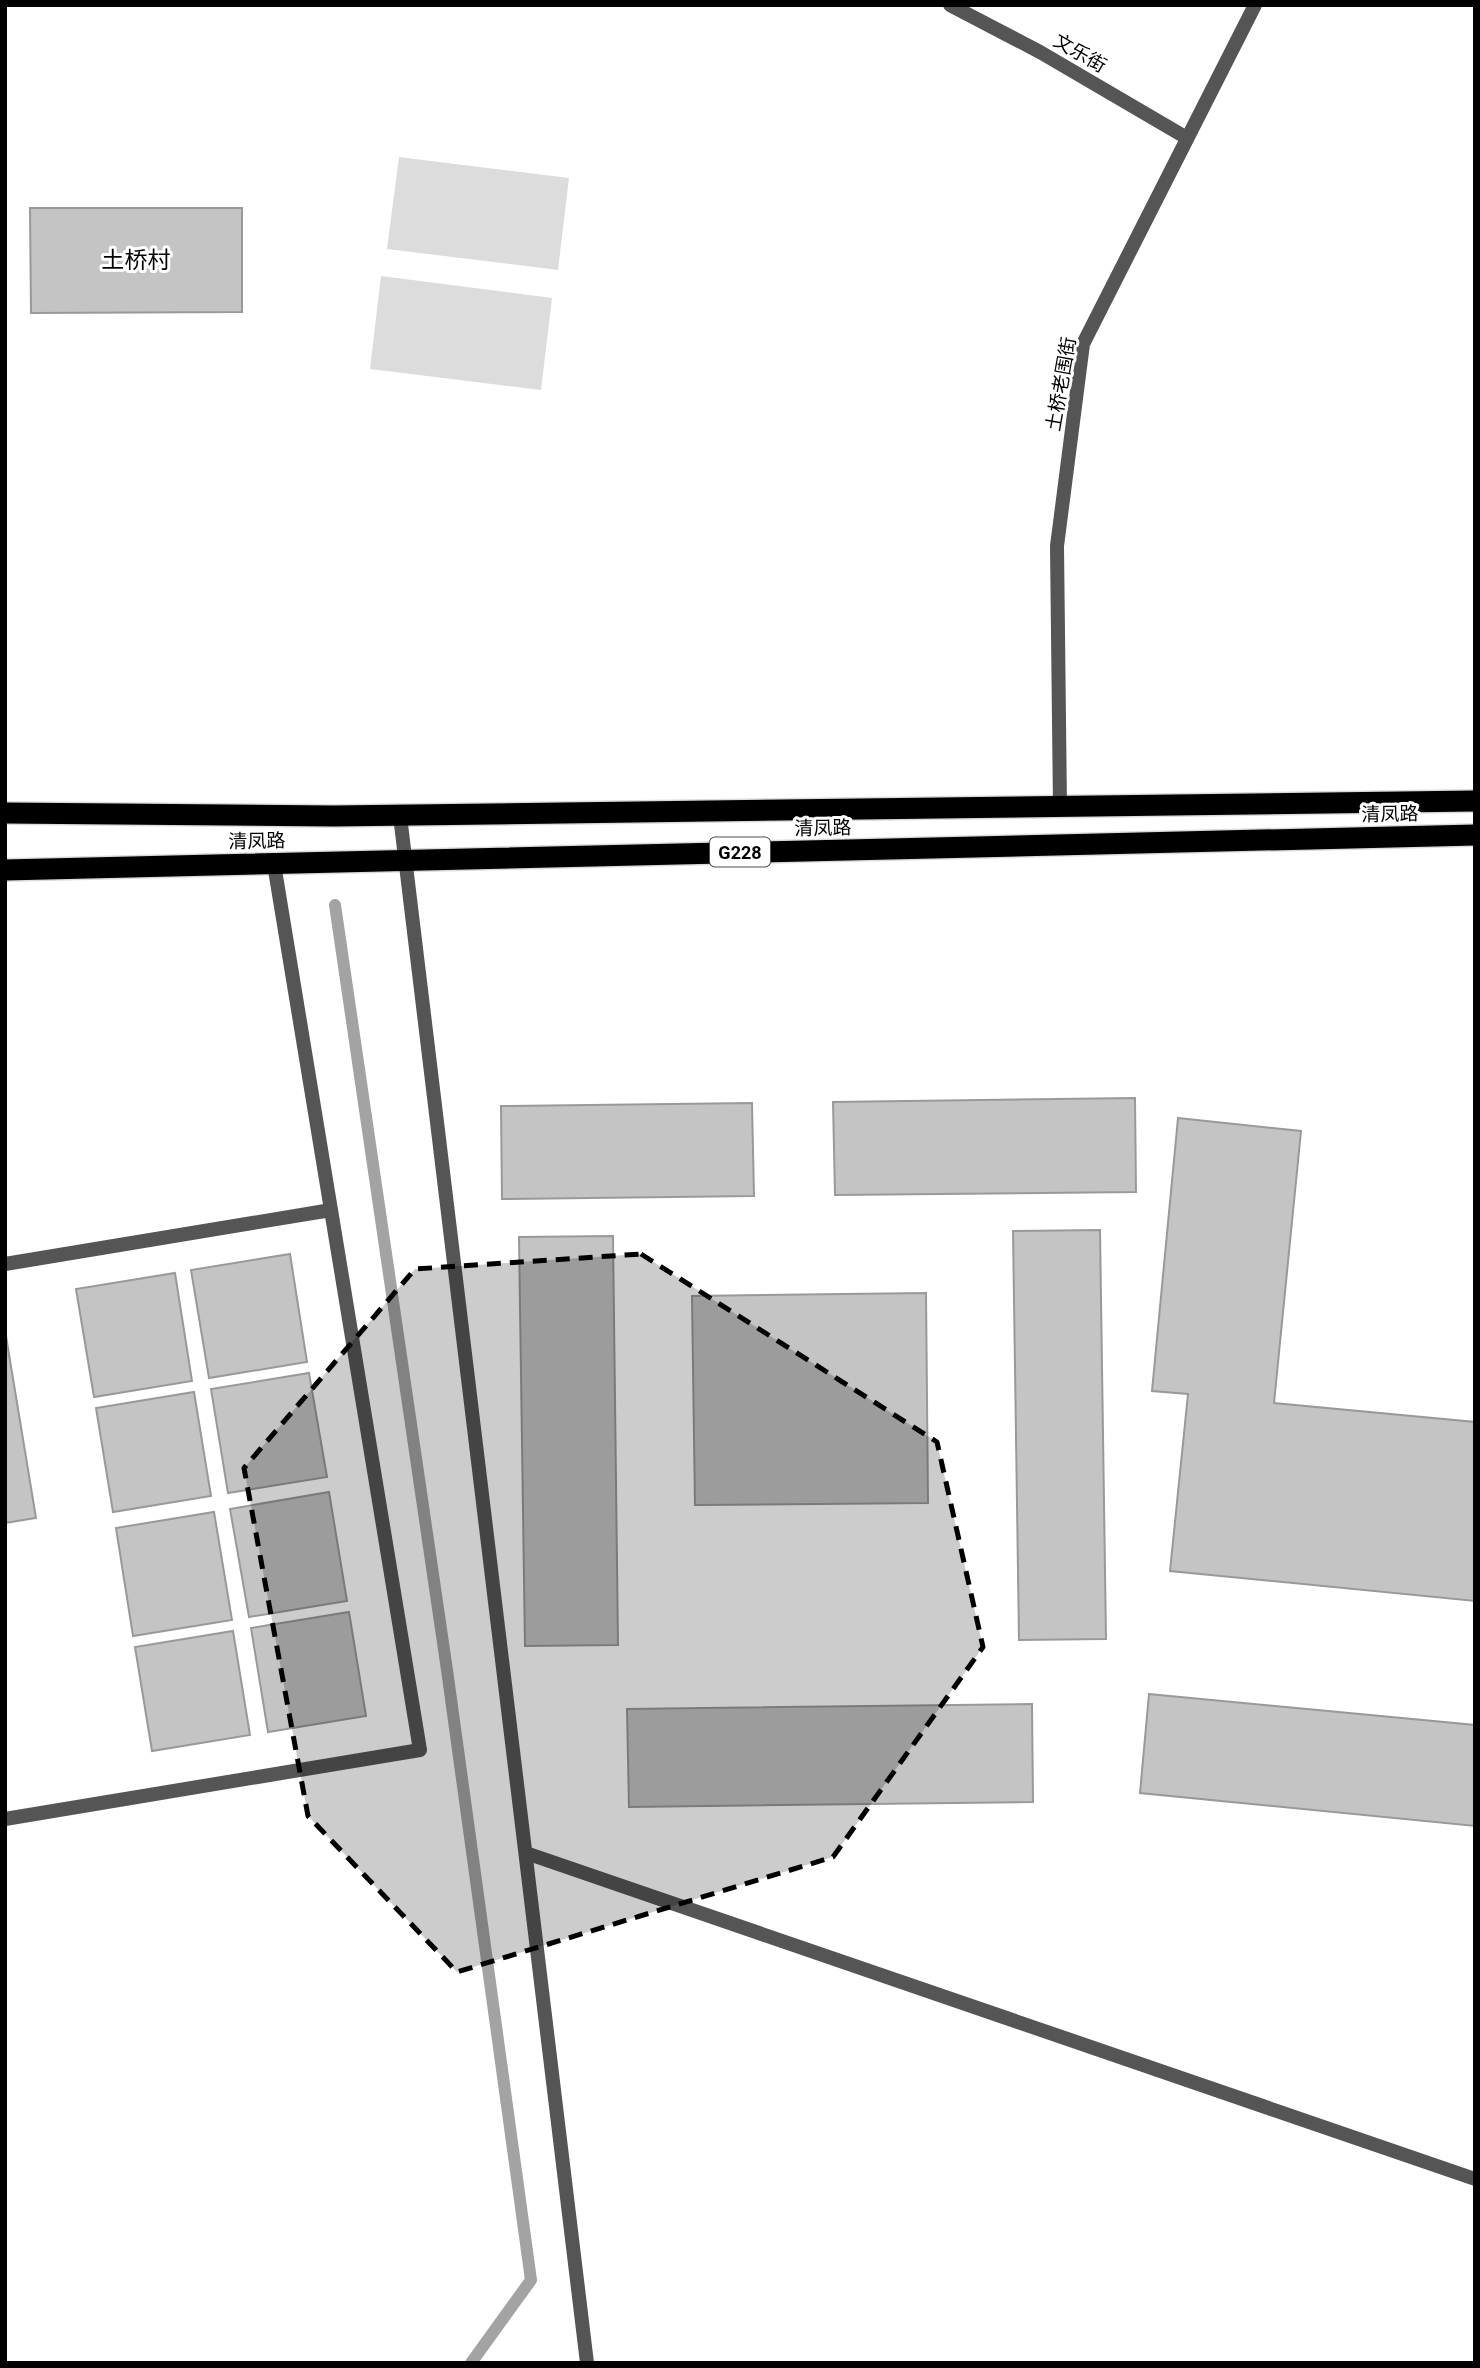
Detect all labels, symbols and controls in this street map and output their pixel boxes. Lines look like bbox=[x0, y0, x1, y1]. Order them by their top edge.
street label: 文乐街 bbox=[1050, 29, 1110, 77]
district label: 土桥村 bbox=[102, 247, 171, 274]
street label: 土桥老围街 bbox=[1041, 335, 1081, 433]
street label: 清凤路 bbox=[1361, 802, 1419, 826]
street label: 清凤路 bbox=[794, 816, 852, 840]
street label: 清凤路 bbox=[228, 829, 286, 853]
road number: G228 bbox=[710, 838, 770, 866]

